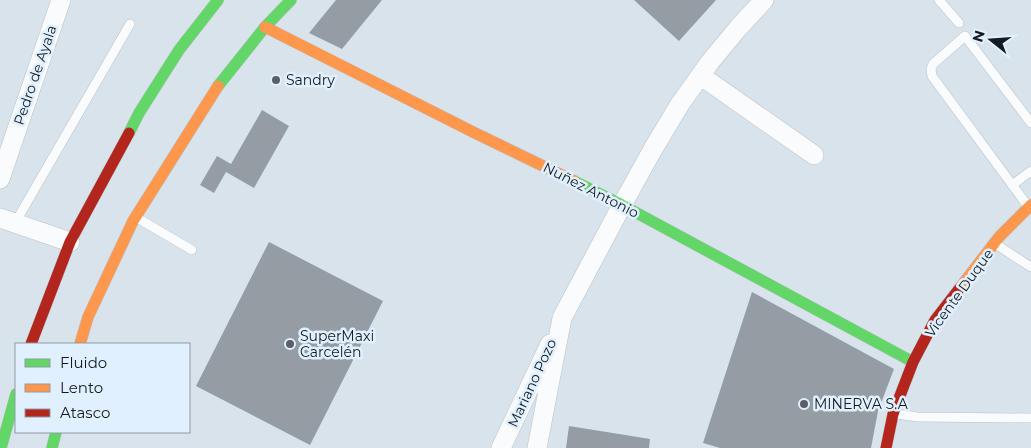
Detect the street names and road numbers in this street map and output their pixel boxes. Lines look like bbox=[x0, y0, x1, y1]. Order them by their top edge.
street label: Pedro de Ayala bbox=[9, 23, 61, 127]
street label: Nuñez Antonio bbox=[540, 158, 642, 222]
street label: Vicente Duque bbox=[921, 245, 997, 341]
street label: Mariano Pozo bbox=[504, 336, 560, 430]

